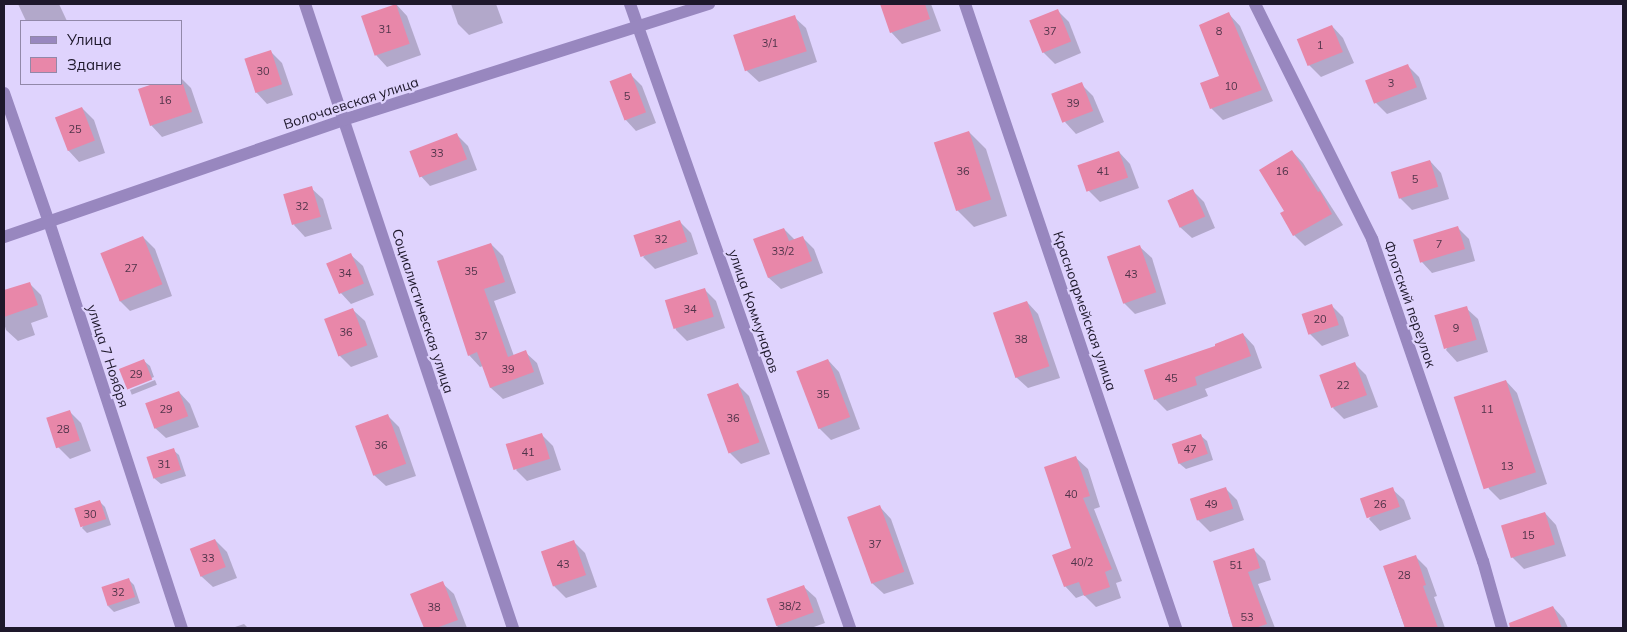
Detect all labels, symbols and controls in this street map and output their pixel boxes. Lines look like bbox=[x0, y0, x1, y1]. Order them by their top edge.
legend bbox=[20, 20, 182, 85]
house number: 31 bbox=[378, 22, 392, 36]
house number: 37 bbox=[1043, 24, 1057, 38]
house number: 8 bbox=[1216, 24, 1222, 38]
text: Улица bbox=[67, 30, 112, 49]
house number: 3/1 bbox=[762, 36, 778, 50]
house number: 1 bbox=[1317, 38, 1323, 52]
text: Здание bbox=[67, 55, 121, 74]
house number: 30 bbox=[256, 64, 270, 78]
street label: Волочаевская улица bbox=[281, 73, 421, 133]
house number: 3 bbox=[1388, 76, 1394, 90]
house number: 10 bbox=[1224, 79, 1238, 93]
house number: 5 bbox=[624, 89, 630, 103]
house number: 16 bbox=[158, 93, 172, 107]
house number: 39 bbox=[1066, 96, 1080, 110]
house number: 25 bbox=[68, 122, 82, 136]
house number: 33 bbox=[430, 146, 444, 160]
house number: 36 bbox=[956, 164, 970, 178]
house number: 41 bbox=[1096, 164, 1110, 178]
house number: 16 bbox=[1275, 164, 1289, 178]
house number: 5 bbox=[1412, 172, 1418, 186]
house number: 32 bbox=[295, 199, 309, 213]
street label: Социалистическая улица bbox=[388, 227, 458, 395]
street label: Красноармейская улица bbox=[1050, 229, 1120, 393]
house number: 32 bbox=[654, 232, 668, 246]
house number: 7 bbox=[1436, 237, 1442, 251]
street label: Флотский переулок bbox=[1380, 238, 1440, 370]
house number: 33/2 bbox=[772, 244, 794, 258]
street label: улица Коммунаров bbox=[725, 247, 783, 375]
house number: 27 bbox=[124, 261, 138, 275]
house number: 35 bbox=[464, 264, 478, 278]
house number: 34 bbox=[338, 266, 352, 280]
house number: 43 bbox=[1124, 267, 1138, 281]
street label: улица 7 Ноября bbox=[83, 302, 133, 410]
house number: 34 bbox=[683, 302, 697, 316]
house number: 20 bbox=[1313, 312, 1327, 326]
house number: 9 bbox=[1453, 321, 1459, 335]
house number: 36 bbox=[339, 325, 353, 339]
house number: 37 bbox=[474, 329, 488, 343]
house number: 38 bbox=[1014, 332, 1028, 346]
house number: 39 bbox=[501, 362, 515, 376]
house number: 29 bbox=[129, 367, 143, 381]
house number: 45 bbox=[1164, 371, 1178, 385]
house number: 22 bbox=[1336, 378, 1350, 392]
house number: 35 bbox=[816, 387, 830, 401]
house number: 29 bbox=[159, 402, 173, 416]
house number: 11 bbox=[1480, 402, 1494, 416]
house number: 36 bbox=[726, 411, 740, 425]
house number: 28 bbox=[56, 422, 70, 436]
house number: 36 bbox=[374, 438, 388, 452]
house number: 47 bbox=[1183, 442, 1197, 456]
house number: 41 bbox=[521, 445, 535, 459]
house number: 31 bbox=[157, 457, 171, 471]
house number: 13 bbox=[1500, 459, 1514, 473]
house number: 40 bbox=[1064, 487, 1078, 501]
house number: 49 bbox=[1204, 497, 1218, 511]
house number: 26 bbox=[1373, 497, 1387, 511]
house number: 30 bbox=[83, 507, 97, 521]
house number: 15 bbox=[1521, 528, 1535, 542]
house number: 37 bbox=[868, 537, 882, 551]
house number: 33 bbox=[201, 551, 215, 565]
house number: 40/2 bbox=[1071, 555, 1093, 569]
house number: 43 bbox=[556, 557, 570, 571]
house number: 51 bbox=[1229, 558, 1243, 572]
house number: 28 bbox=[1397, 568, 1411, 582]
house number: 32 bbox=[111, 585, 125, 599]
house number: 38/2 bbox=[779, 599, 801, 613]
house number: 38 bbox=[427, 600, 441, 614]
house number: 53 bbox=[1240, 610, 1254, 624]

